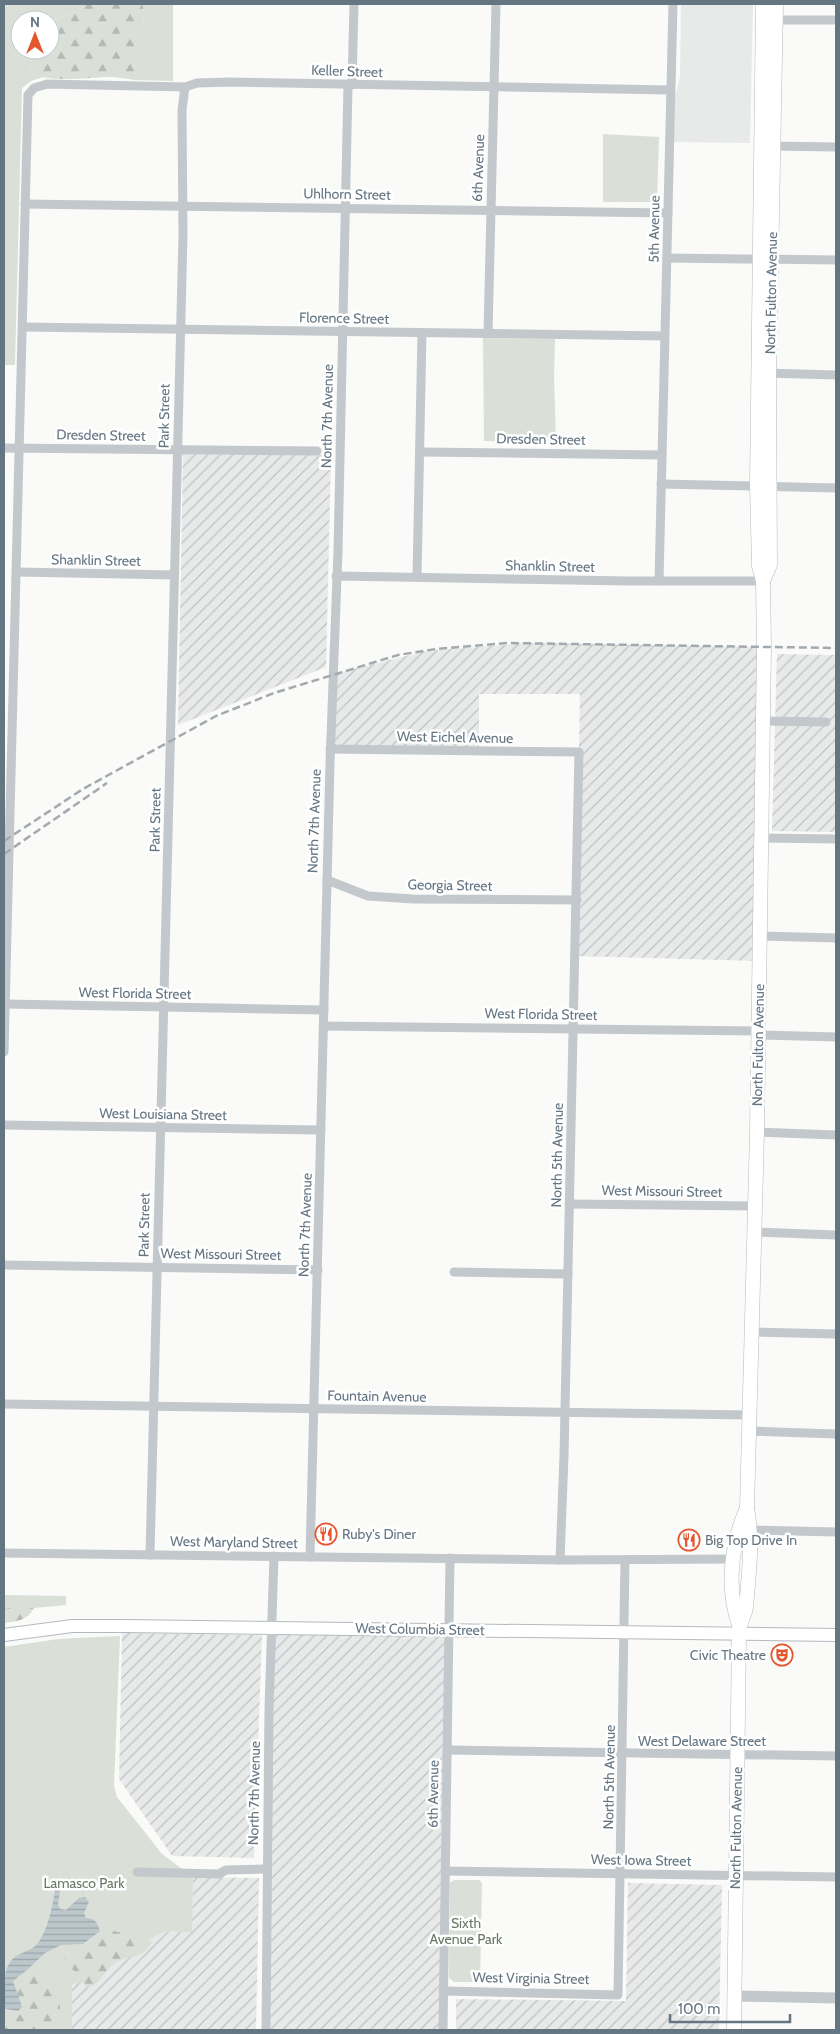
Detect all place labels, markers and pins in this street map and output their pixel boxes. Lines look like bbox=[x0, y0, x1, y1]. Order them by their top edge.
restaurant icon: Ruby's Diner bbox=[314, 1522, 338, 1546]
place label: Ruby's Diner bbox=[342, 1525, 417, 1543]
restaurant icon: Big Top Drive In bbox=[677, 1528, 701, 1552]
place label: Big Top Drive In bbox=[705, 1531, 797, 1549]
theatre icon: Civic Theatre bbox=[770, 1643, 794, 1667]
place label: Civic Theatre bbox=[690, 1646, 766, 1664]

